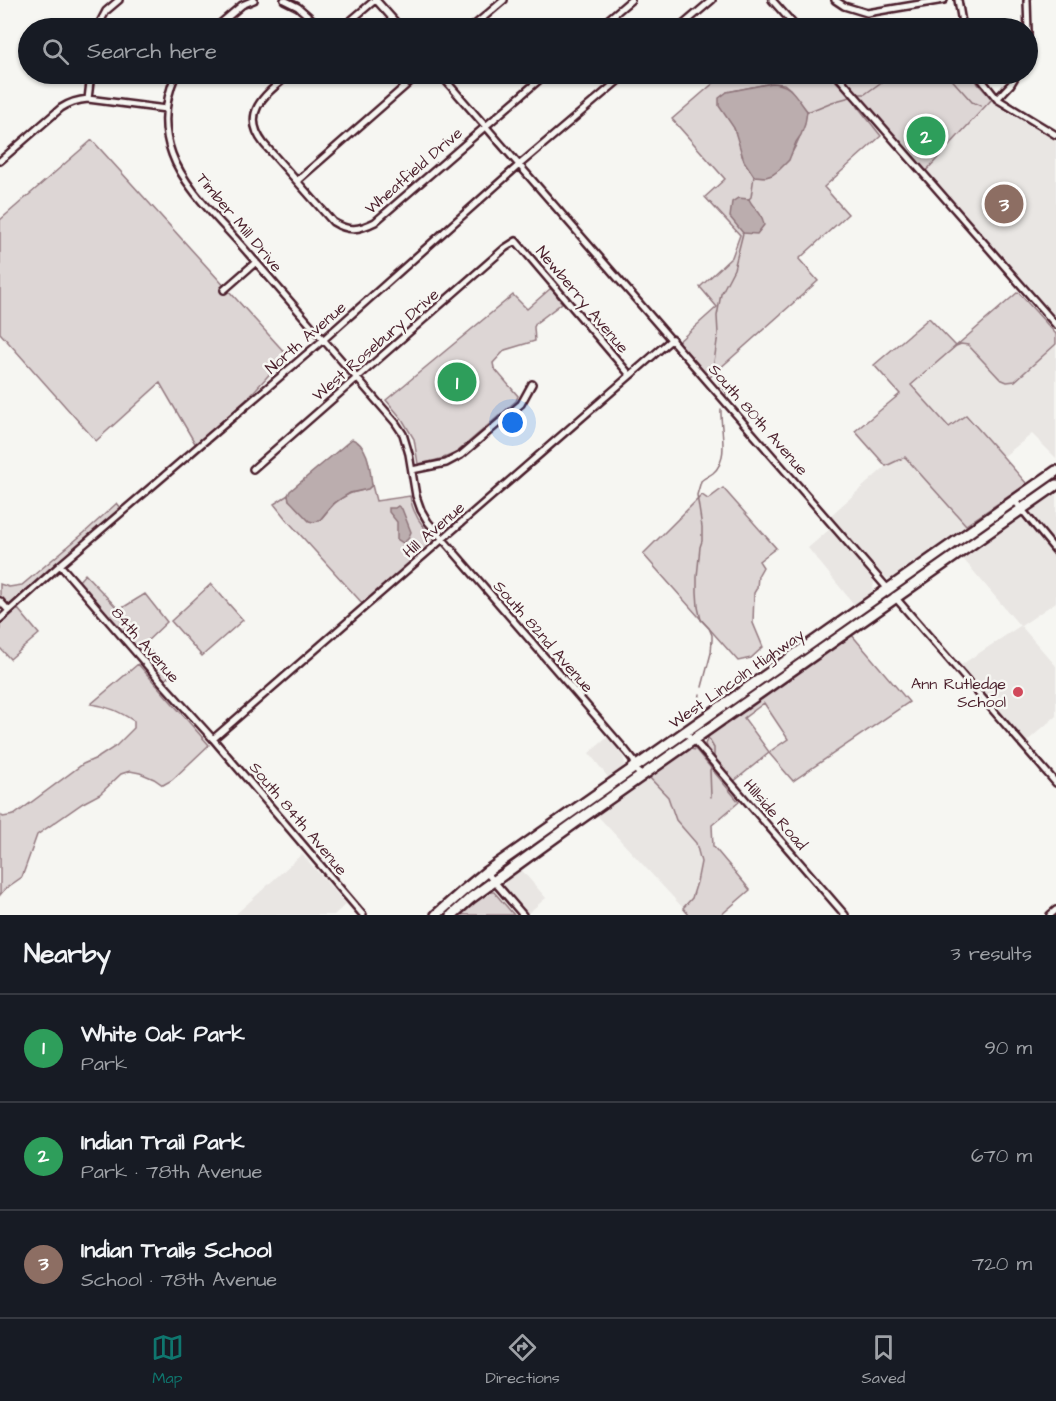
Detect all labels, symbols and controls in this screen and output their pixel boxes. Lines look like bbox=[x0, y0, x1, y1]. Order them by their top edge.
search box bbox=[18, 18, 1038, 84]
icon: search bbox=[39, 35, 72, 68]
text: Search here bbox=[87, 36, 217, 67]
pin: 2 bbox=[906, 114, 946, 158]
street label: Wheatfield Drive bbox=[360, 122, 467, 219]
street label: Timber Mill Drive bbox=[191, 168, 288, 277]
pin: 3 bbox=[984, 182, 1024, 226]
street label: Newberry Avenue bbox=[530, 241, 634, 359]
street label: West Rosebury Drive bbox=[308, 283, 445, 407]
street label: North Avenue bbox=[260, 296, 351, 379]
street label: South 80th Avenue bbox=[704, 359, 813, 481]
pin: 1 bbox=[438, 360, 476, 404]
your location bbox=[498, 408, 527, 437]
street label: Hill Avenue bbox=[398, 496, 470, 563]
street label: South 82nd Avenue bbox=[488, 576, 598, 698]
street label: 84th Avenue bbox=[106, 602, 185, 688]
street label: West Lincoln Highway bbox=[665, 624, 809, 735]
place label: Ann Rutledge School bbox=[911, 673, 1006, 713]
marker: Ann Rutledge School bbox=[1011, 685, 1025, 699]
street label: South 84th Avenue bbox=[244, 757, 353, 880]
street label: Hillside Road bbox=[738, 774, 812, 855]
text: Nearby bbox=[24, 936, 111, 972]
text: 3 results bbox=[950, 940, 1032, 968]
text: White Oak Park bbox=[81, 1019, 245, 1050]
text: 1 bbox=[42, 1034, 45, 1062]
text: 90 m bbox=[984, 1034, 1032, 1062]
text: Park bbox=[81, 1050, 127, 1078]
text: Indian Trail Park bbox=[81, 1127, 244, 1158]
text: 2 bbox=[38, 1142, 49, 1170]
text: 670 m bbox=[971, 1142, 1032, 1170]
text: Park · 78th Avenue bbox=[81, 1158, 262, 1186]
text: Indian Trails School bbox=[81, 1235, 272, 1266]
text: 3 bbox=[38, 1250, 49, 1278]
text: 720 m bbox=[972, 1250, 1032, 1278]
text: School · 78th Avenue bbox=[81, 1266, 277, 1294]
tab: Map bbox=[151, 1331, 184, 1389]
tab: Directions bbox=[486, 1331, 560, 1389]
tab: Saved bbox=[862, 1331, 905, 1389]

